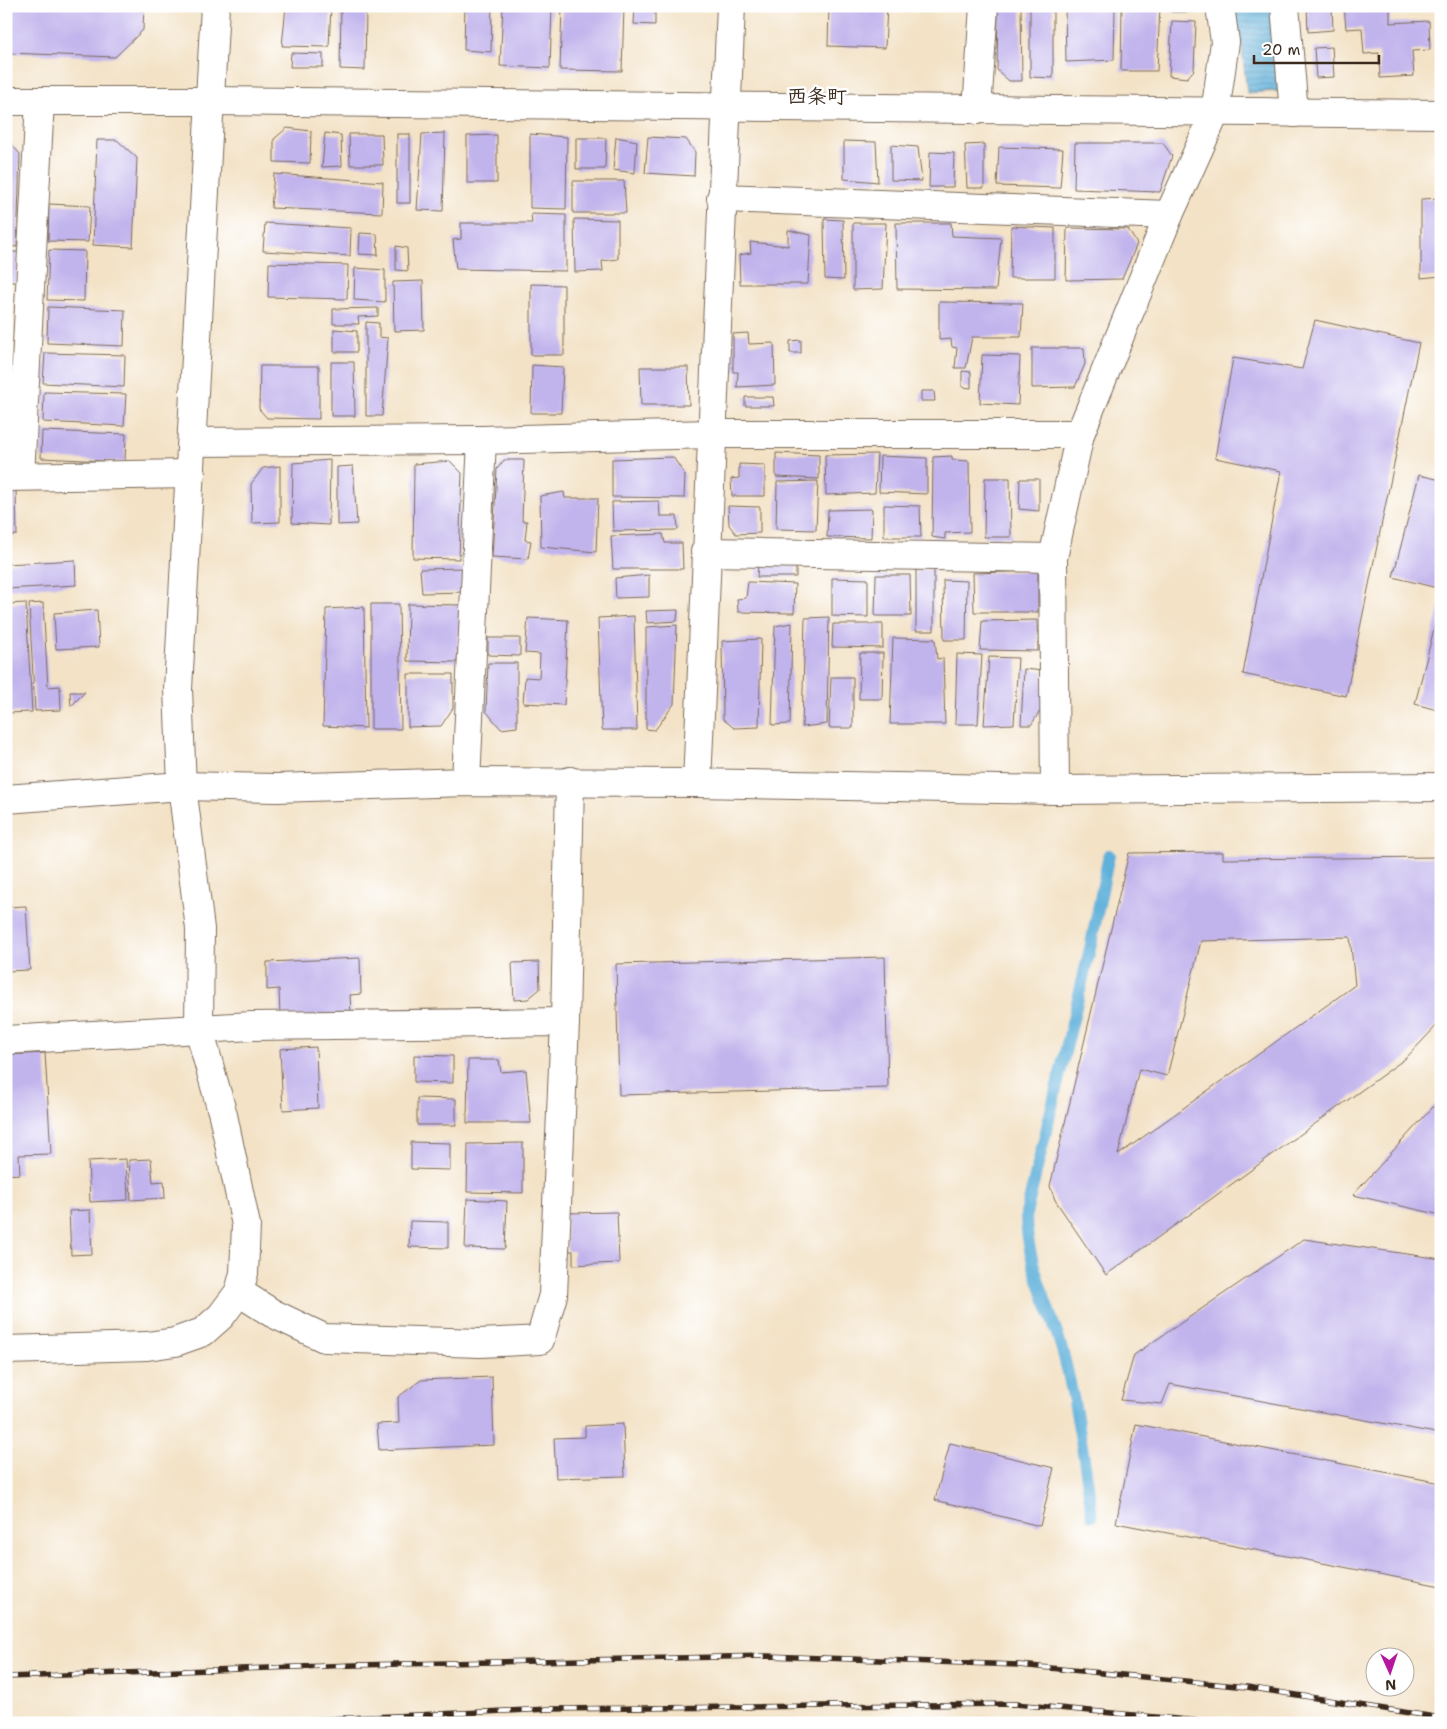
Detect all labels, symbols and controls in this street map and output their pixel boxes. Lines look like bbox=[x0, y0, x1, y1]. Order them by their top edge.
scale bar bbox=[1254, 32, 1380, 64]
text: 20 m bbox=[1262, 40, 1301, 60]
district label: 西条町 bbox=[787, 83, 847, 109]
north arrow bbox=[1364, 1646, 1414, 1696]
text: N bbox=[1385, 1676, 1397, 1694]

